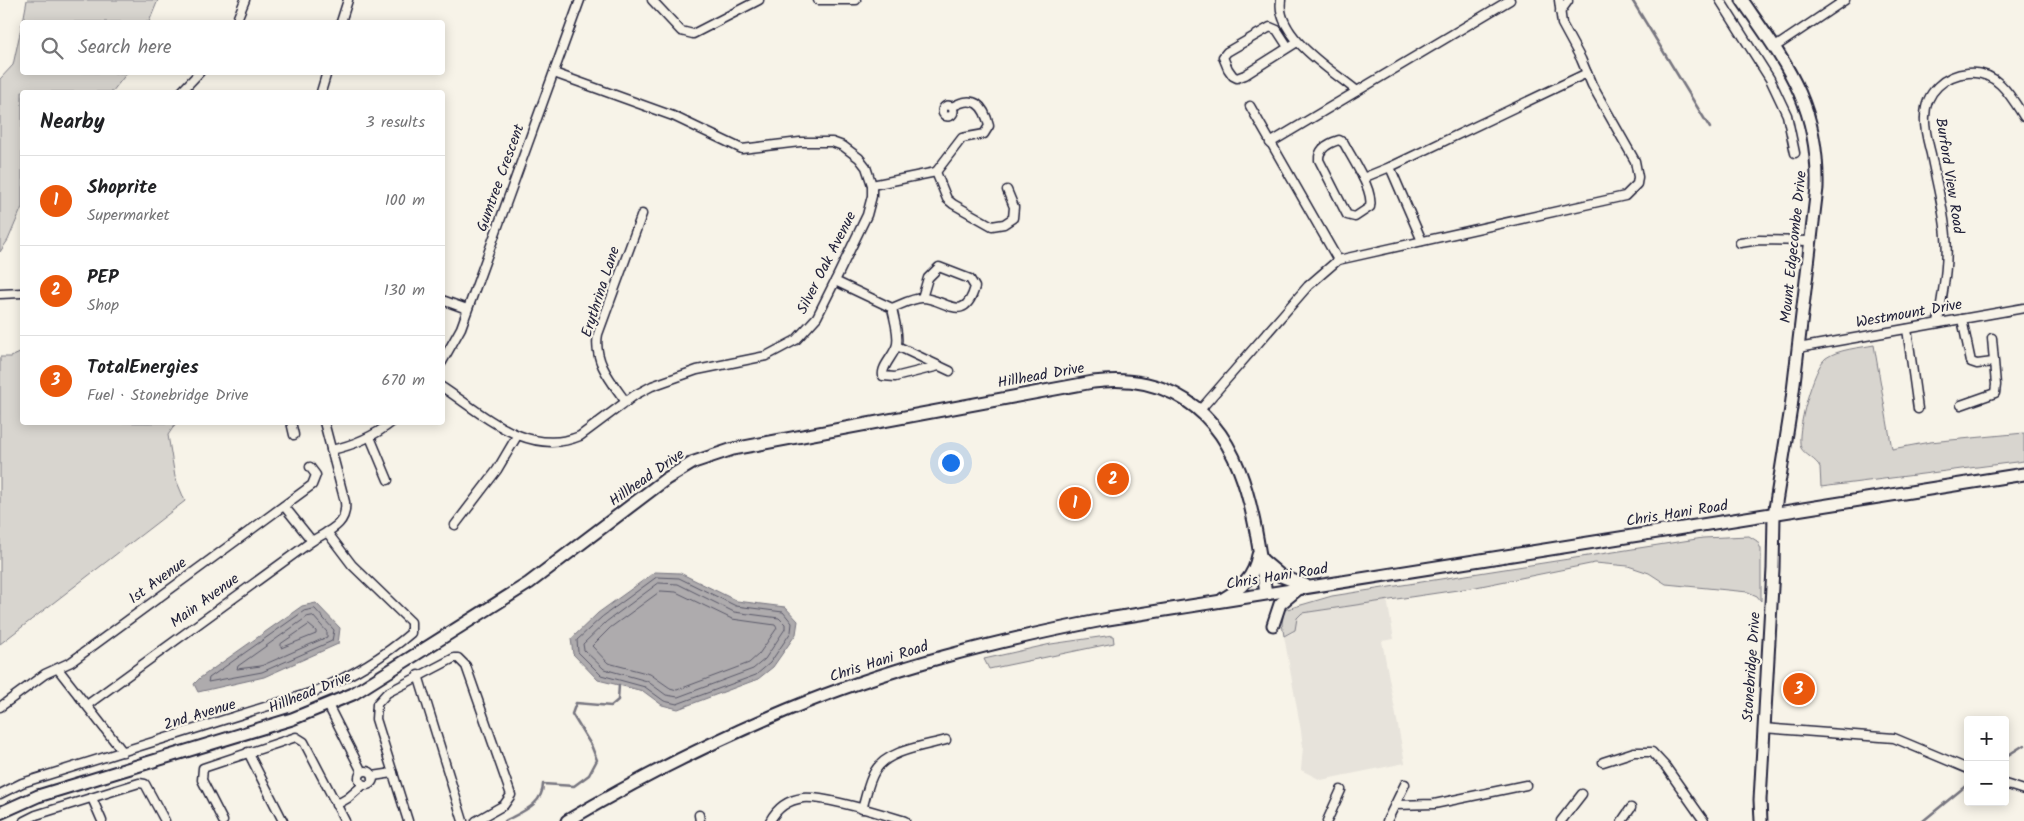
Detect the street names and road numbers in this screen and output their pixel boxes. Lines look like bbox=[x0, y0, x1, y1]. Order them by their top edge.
street label: Burford View Road bbox=[1928, 116, 1970, 236]
street label: Gumtree Crescent bbox=[470, 121, 532, 235]
street label: Mount Edgecombe Drive bbox=[1774, 169, 1814, 324]
street label: Silver Oak Avenue bbox=[791, 207, 863, 319]
street label: Erythrina Lane bbox=[575, 243, 627, 340]
street label: Westmount Drive bbox=[1854, 293, 1964, 335]
street label: Hillhead Drive bbox=[996, 357, 1086, 395]
street label: Hillhead Drive bbox=[604, 443, 690, 513]
street label: Chris Hani Road bbox=[1624, 494, 1730, 534]
street label: 1st Avenue bbox=[124, 551, 192, 610]
street label: Chris Hani Road bbox=[1224, 557, 1330, 597]
street label: Main Avenue bbox=[165, 567, 245, 634]
street label: Stonebridge Drive bbox=[1736, 611, 1768, 723]
street label: Chris Hani Road bbox=[826, 635, 932, 689]
street label: Hillhead Drive bbox=[265, 665, 355, 721]
street label: 2nd Avenue bbox=[161, 693, 239, 737]

